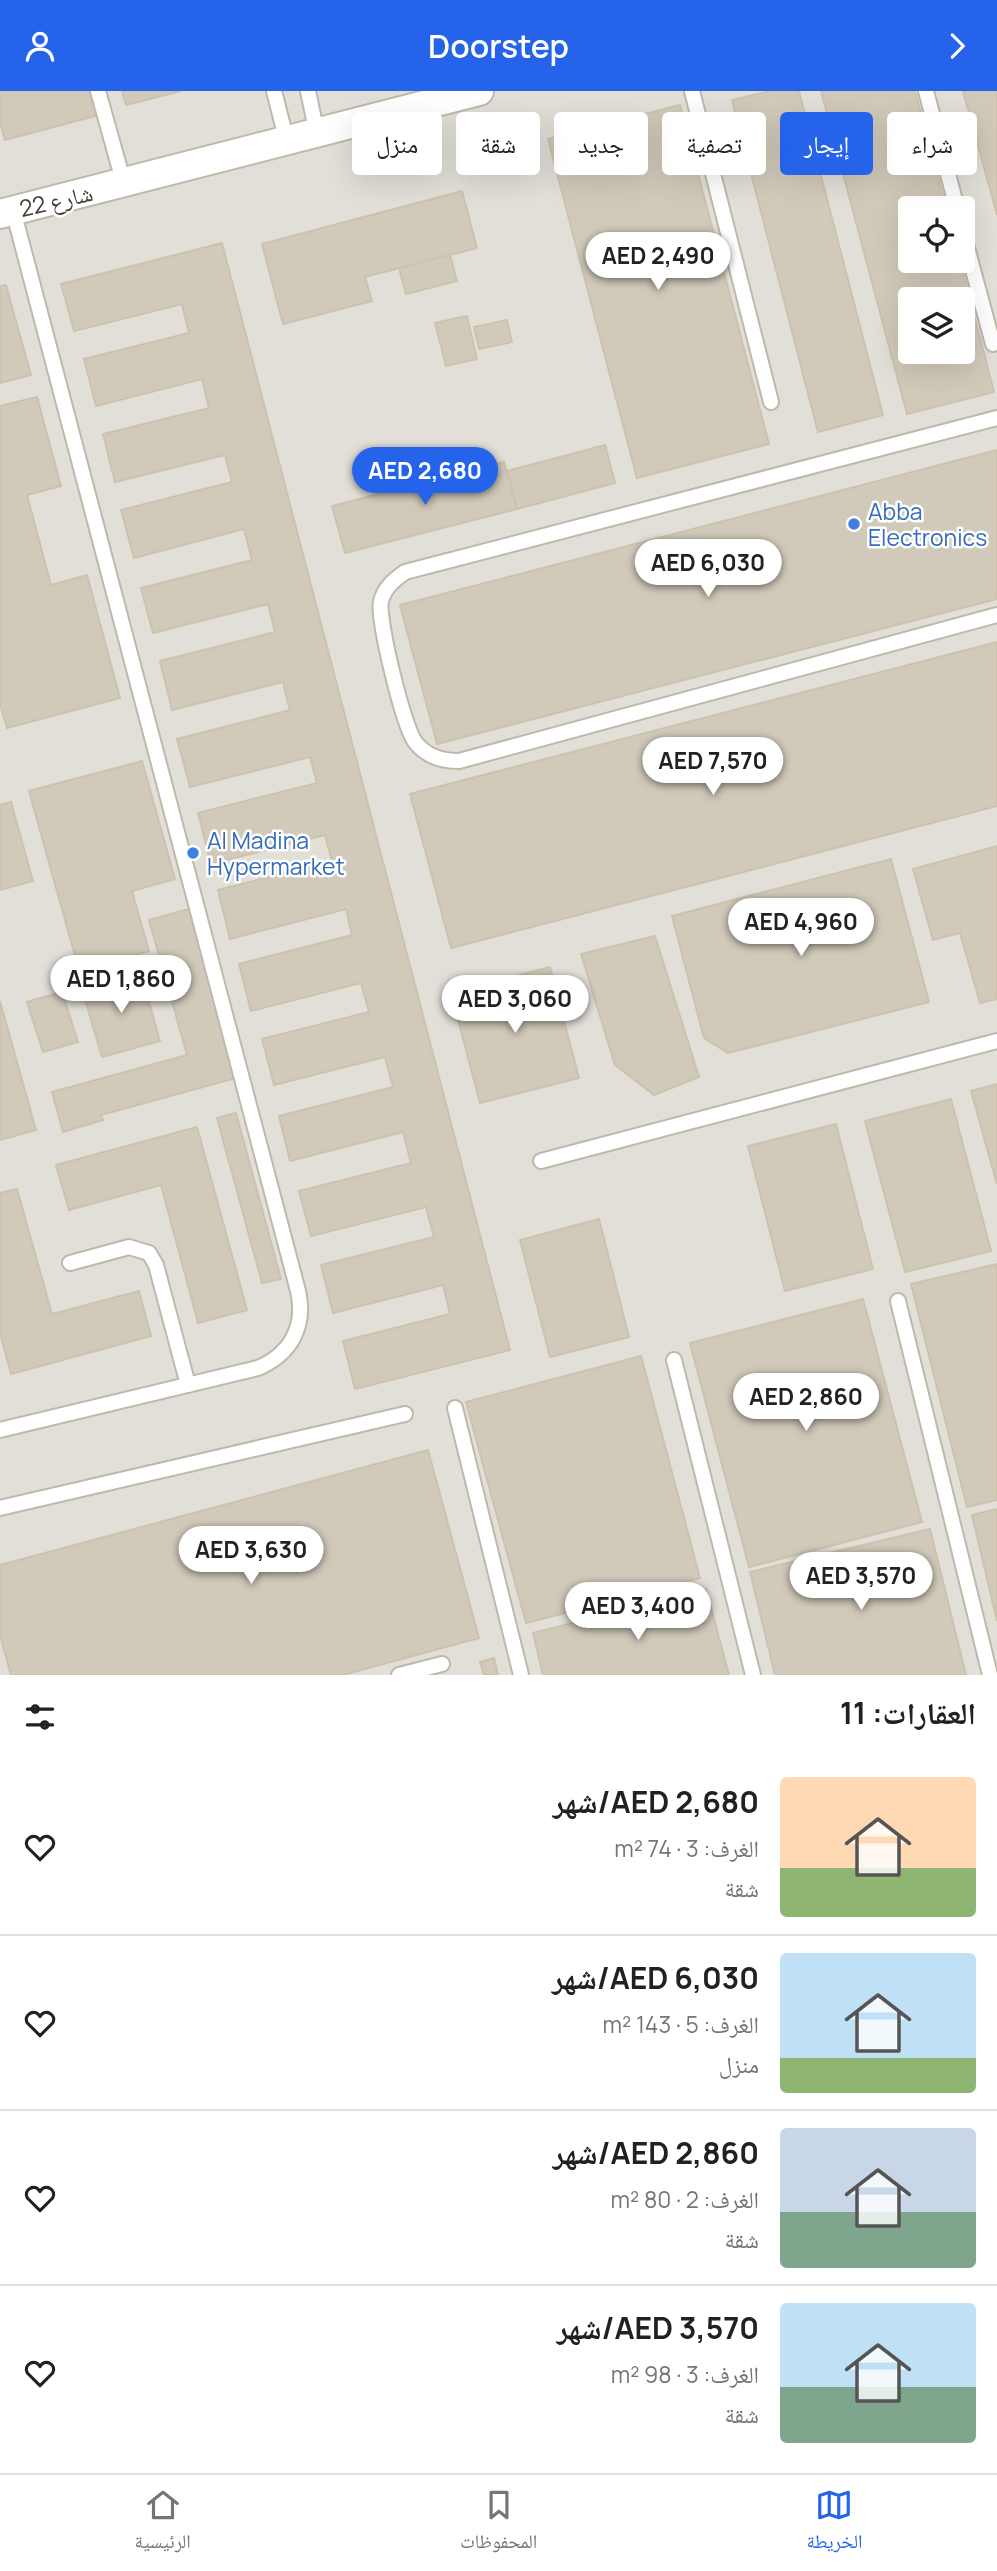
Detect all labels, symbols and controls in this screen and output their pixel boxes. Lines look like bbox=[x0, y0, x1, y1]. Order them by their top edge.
text: Doorstep bbox=[428, 24, 569, 68]
icon: person bbox=[21, 27, 59, 65]
icon: forward bbox=[938, 27, 976, 65]
chip: منزل bbox=[352, 112, 442, 175]
chip: شقة bbox=[456, 112, 540, 175]
chip: جديد bbox=[554, 112, 648, 175]
chip: تصفية bbox=[662, 112, 766, 175]
chip: إيجار bbox=[780, 112, 873, 175]
chip: شراء bbox=[887, 112, 977, 175]
street label: شارع 22 bbox=[16, 176, 96, 224]
map controls bbox=[898, 196, 975, 364]
button: locate bbox=[898, 196, 975, 273]
pin: AED 2,490 bbox=[578, 233, 738, 292]
text: AED 2,490 bbox=[601, 239, 715, 271]
button: layers bbox=[898, 287, 975, 364]
pin: AED 2,680 bbox=[345, 447, 505, 507]
text: AED 2,680 bbox=[368, 454, 482, 486]
place label: Abba Electronics bbox=[868, 495, 987, 553]
marker: Abba Electronics bbox=[846, 516, 862, 532]
pin: AED 6,030 bbox=[628, 539, 788, 599]
text: AED 6,030 bbox=[651, 546, 765, 578]
pin: AED 7,570 bbox=[633, 737, 793, 797]
text: AED 7,570 bbox=[658, 744, 768, 776]
place label: Al Madina Hypermarket bbox=[207, 824, 345, 882]
marker: Al Madina Hypermarket bbox=[185, 845, 201, 861]
pin: AED 4,960 bbox=[721, 899, 881, 958]
text: AED 4,960 bbox=[744, 905, 858, 937]
pin: AED 1,860 bbox=[41, 955, 201, 1015]
text: AED 1,860 bbox=[66, 962, 176, 994]
pin: AED 3,060 bbox=[435, 975, 595, 1035]
text: AED 3,060 bbox=[458, 982, 572, 1014]
pin: AED 2,860 bbox=[726, 1373, 886, 1433]
text: AED 2,860 bbox=[749, 1380, 863, 1412]
pin: AED 3,630 bbox=[171, 1527, 331, 1586]
text: AED 3,630 bbox=[195, 1533, 307, 1565]
pin: AED 3,570 bbox=[781, 1553, 941, 1612]
text: AED 3,570 bbox=[806, 1559, 916, 1591]
pin: AED 3,400 bbox=[558, 1583, 718, 1642]
text: AED 3,400 bbox=[581, 1589, 695, 1621]
text: العقارات: 11 bbox=[840, 1692, 976, 1733]
icon: filters bbox=[21, 1698, 59, 1736]
text: AED 2,680/شهر bbox=[553, 1781, 759, 1822]
icon: home bbox=[836, 1805, 920, 1889]
icon: heart bbox=[21, 1828, 59, 1866]
text: الغرف: 3 · 74 m² bbox=[614, 1832, 759, 1864]
text: شقة bbox=[725, 1872, 759, 1904]
text: AED 6,030/شهر bbox=[552, 1957, 759, 1998]
icon: home bbox=[836, 1981, 920, 2065]
icon: heart bbox=[21, 2004, 59, 2042]
text: الغرف: 5 · 143 m² bbox=[603, 2008, 759, 2040]
text: منزل bbox=[719, 2048, 759, 2080]
text: AED 2,860/شهر bbox=[553, 2132, 759, 2173]
icon: home bbox=[836, 2156, 920, 2240]
icon: heart bbox=[21, 2179, 59, 2217]
text: الغرف: 2 · 80 m² bbox=[611, 2183, 759, 2215]
text: شقة bbox=[725, 2223, 759, 2255]
text: AED 3,570/شهر bbox=[557, 2307, 759, 2348]
icon: home bbox=[836, 2331, 920, 2415]
icon: heart bbox=[21, 2354, 59, 2392]
text: الغرف: 3 · 98 m² bbox=[611, 2358, 759, 2390]
text: شقة bbox=[725, 2398, 759, 2430]
tab: الرئيسية bbox=[135, 2486, 191, 2560]
tab: المحفوظات bbox=[460, 2486, 537, 2560]
tab: الخريطة bbox=[807, 2486, 862, 2560]

